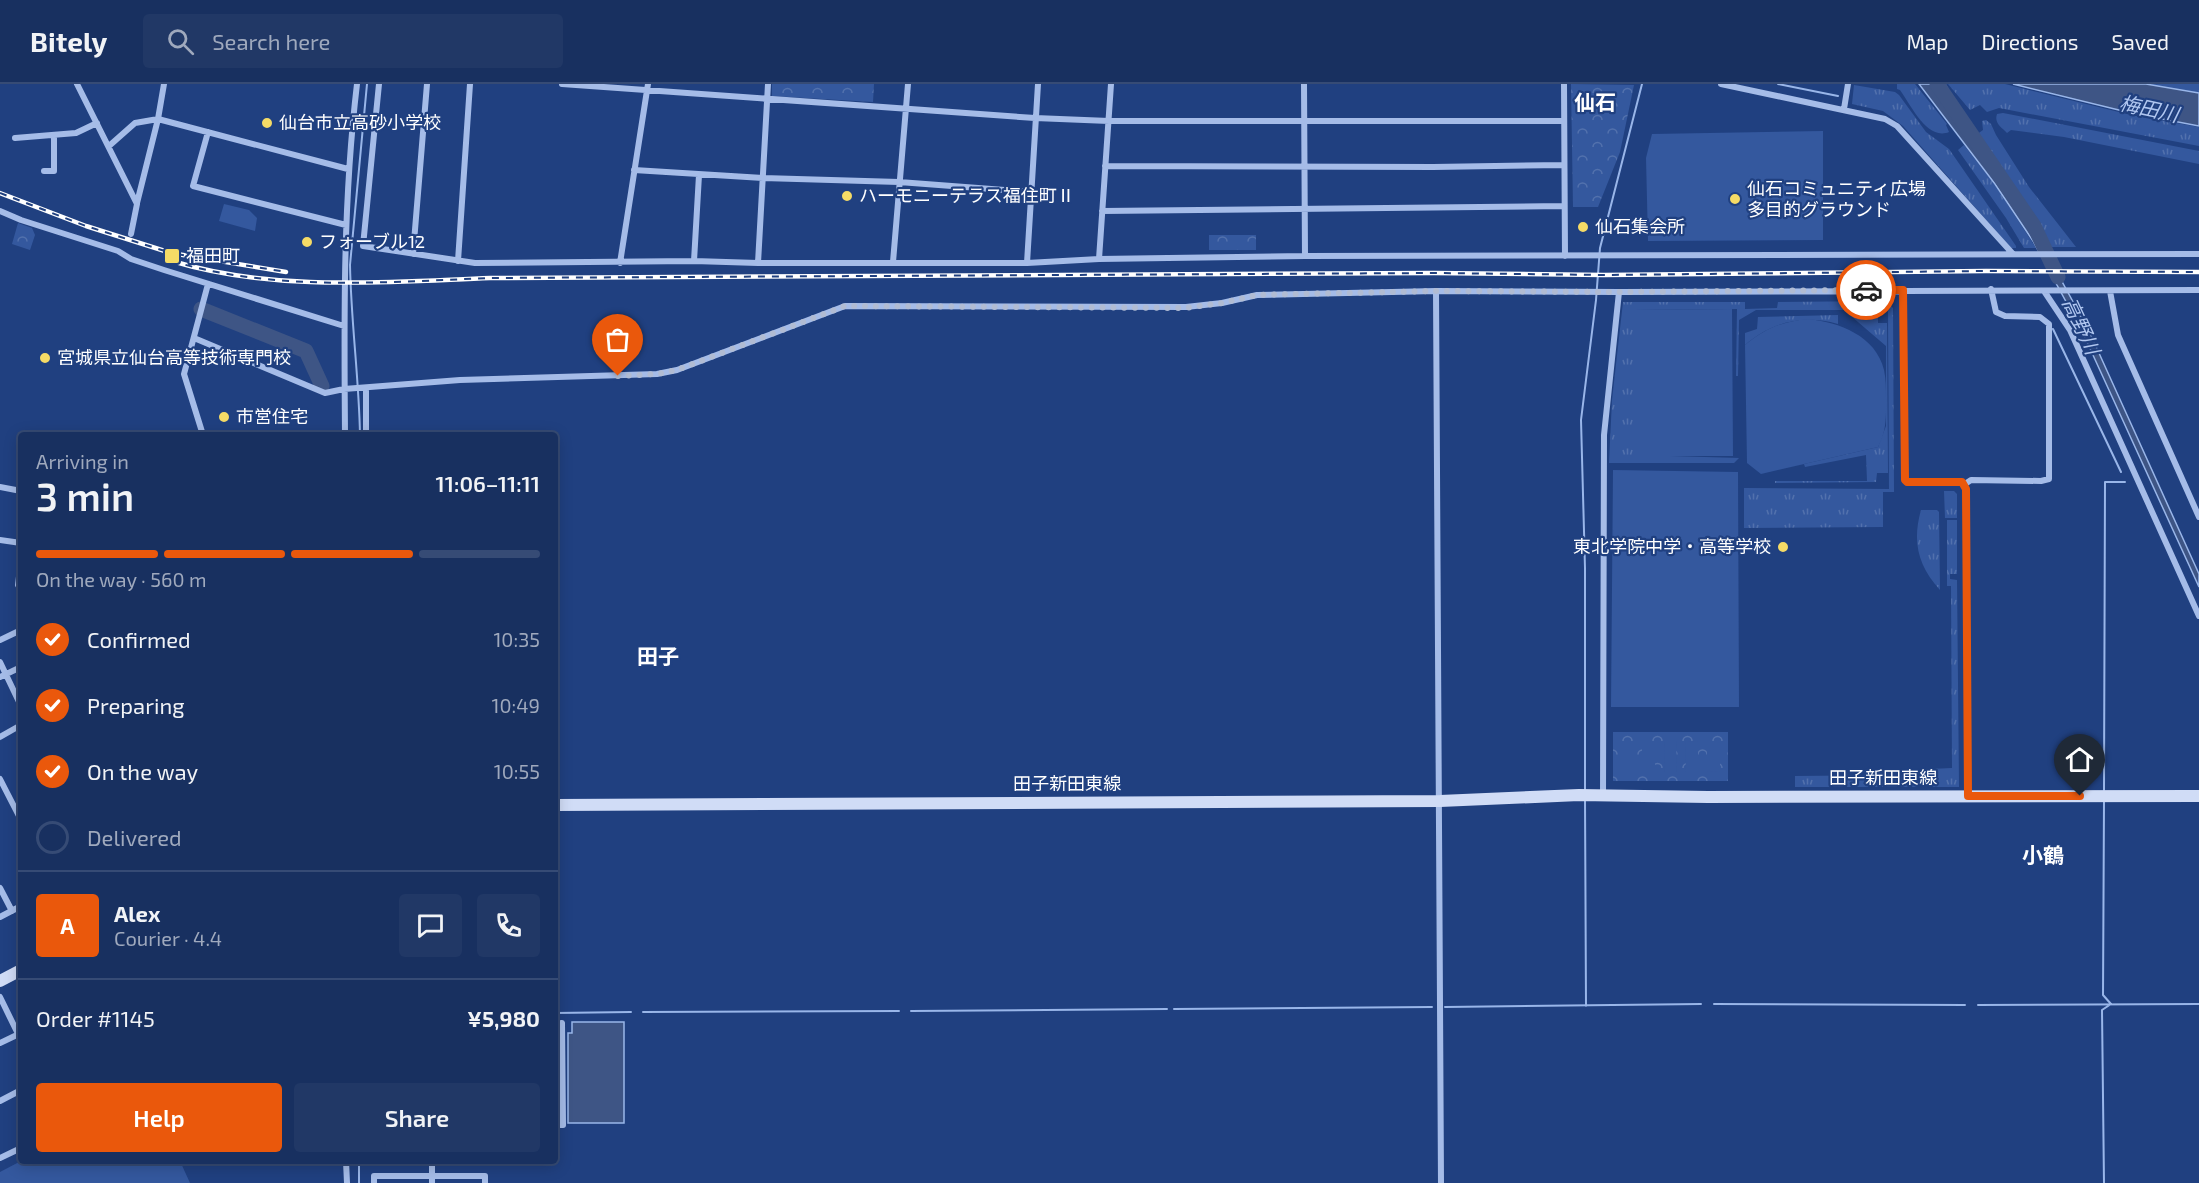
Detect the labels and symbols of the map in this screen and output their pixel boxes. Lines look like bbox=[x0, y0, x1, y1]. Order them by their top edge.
district label: 仙石 bbox=[1574, 89, 1616, 114]
water label: 梅田川 bbox=[2117, 90, 2183, 126]
place label: 仙台市立高砂小学校 bbox=[279, 111, 441, 133]
marker: 仙台市立高砂小学校 bbox=[260, 116, 274, 130]
place label: 仙石コミュニティ広場 多目的グラウンド bbox=[1747, 177, 1926, 220]
place label: ハーモニーテラス福住町Ⅱ bbox=[859, 184, 1075, 206]
marker: ハーモニーテラス福住町Ⅱ bbox=[840, 189, 854, 203]
marker: 仙石コミュニティ広場 多目的グラウンド bbox=[1728, 192, 1742, 206]
place label: 仙石集会所 bbox=[1595, 215, 1685, 237]
marker: 仙石集会所 bbox=[1576, 220, 1590, 234]
place label: フォーブル12 bbox=[319, 230, 425, 252]
marker: フォーブル12 bbox=[300, 235, 314, 249]
place label: 福田町 bbox=[186, 244, 240, 266]
marker: 福田町 bbox=[163, 247, 181, 265]
courier bbox=[1836, 260, 1896, 320]
water label: 高野川 bbox=[2058, 293, 2106, 360]
pin bbox=[592, 314, 643, 376]
place label: 宮城県立仙台高等技術専門校 bbox=[57, 346, 291, 368]
marker: 宮城県立仙台高等技術専門校 bbox=[38, 351, 52, 365]
place label: 市営住宅 bbox=[236, 405, 308, 427]
marker: 市営住宅 bbox=[217, 410, 231, 424]
place label: 東北学院中学・高等学校 bbox=[1573, 535, 1771, 557]
marker: 東北学院中学・高等学校 bbox=[1776, 540, 1790, 554]
district label: 田子 bbox=[637, 643, 679, 668]
pin bbox=[2054, 734, 2105, 796]
street label: 田子新田東線 bbox=[1829, 766, 1937, 788]
street label: 田子新田東線 bbox=[1013, 772, 1121, 794]
district label: 小鶴 bbox=[2022, 842, 2064, 867]

